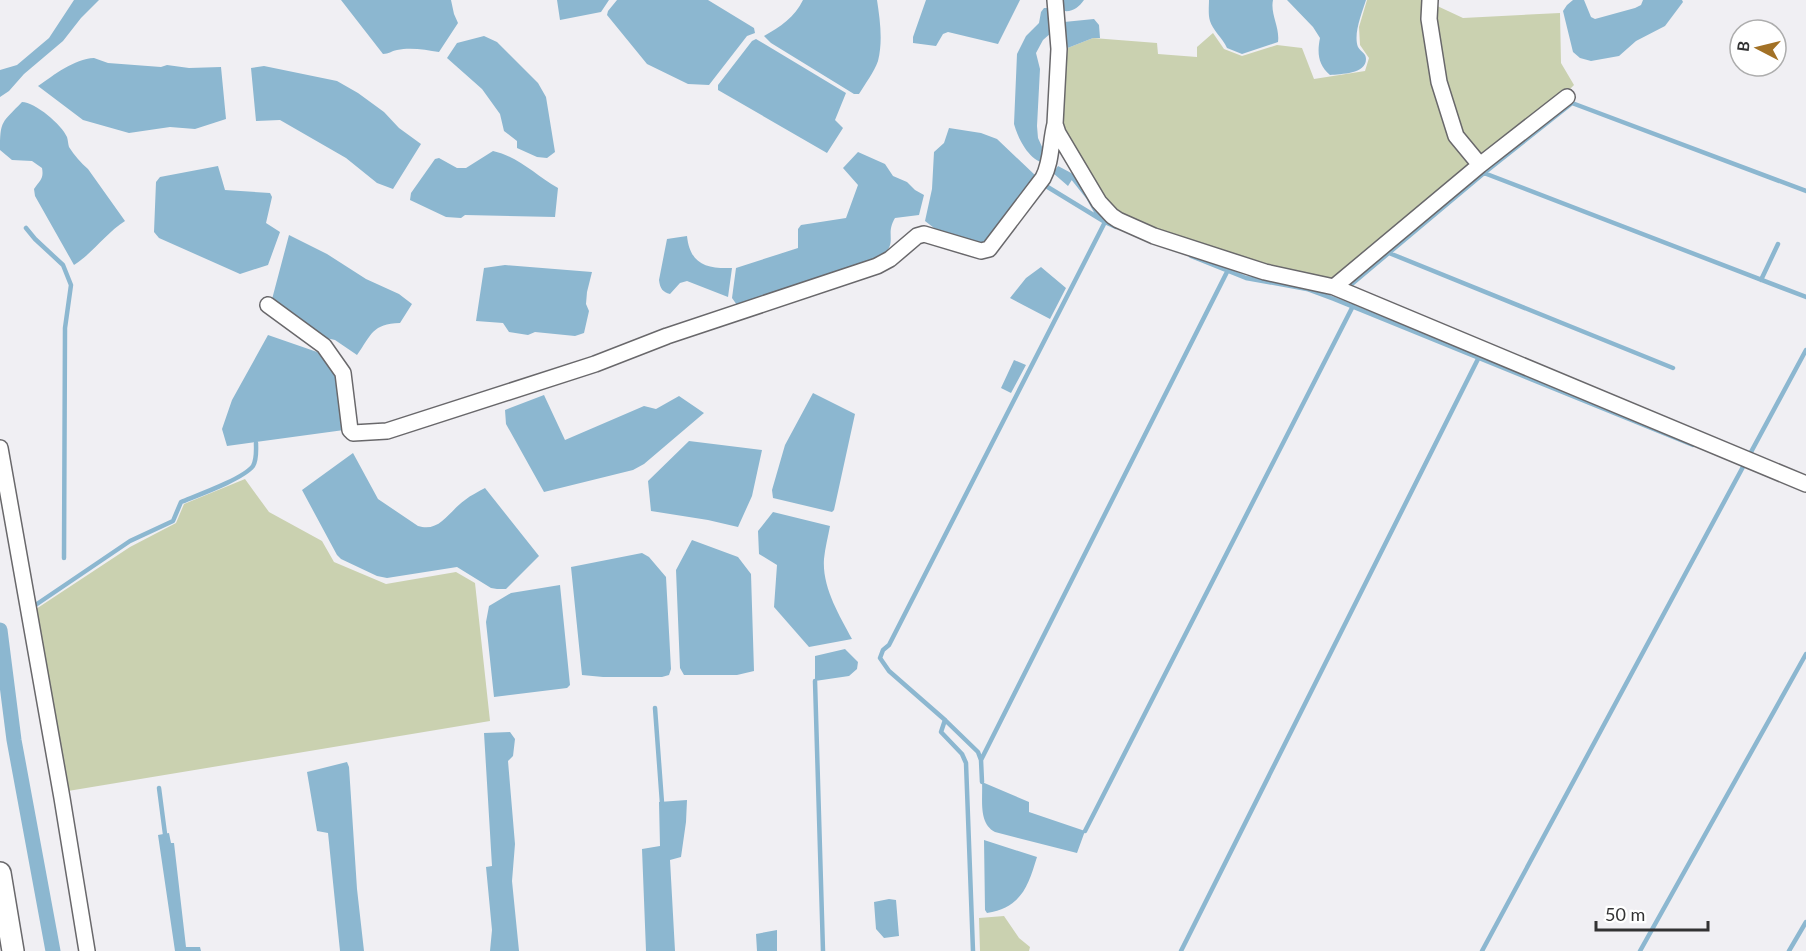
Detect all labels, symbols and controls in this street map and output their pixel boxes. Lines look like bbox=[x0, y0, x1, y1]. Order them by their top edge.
north arrow bbox=[1728, 18, 1788, 78]
text: B bbox=[1733, 40, 1753, 53]
scale bar bbox=[1596, 894, 1708, 932]
text: 50 m bbox=[1605, 903, 1645, 925]

